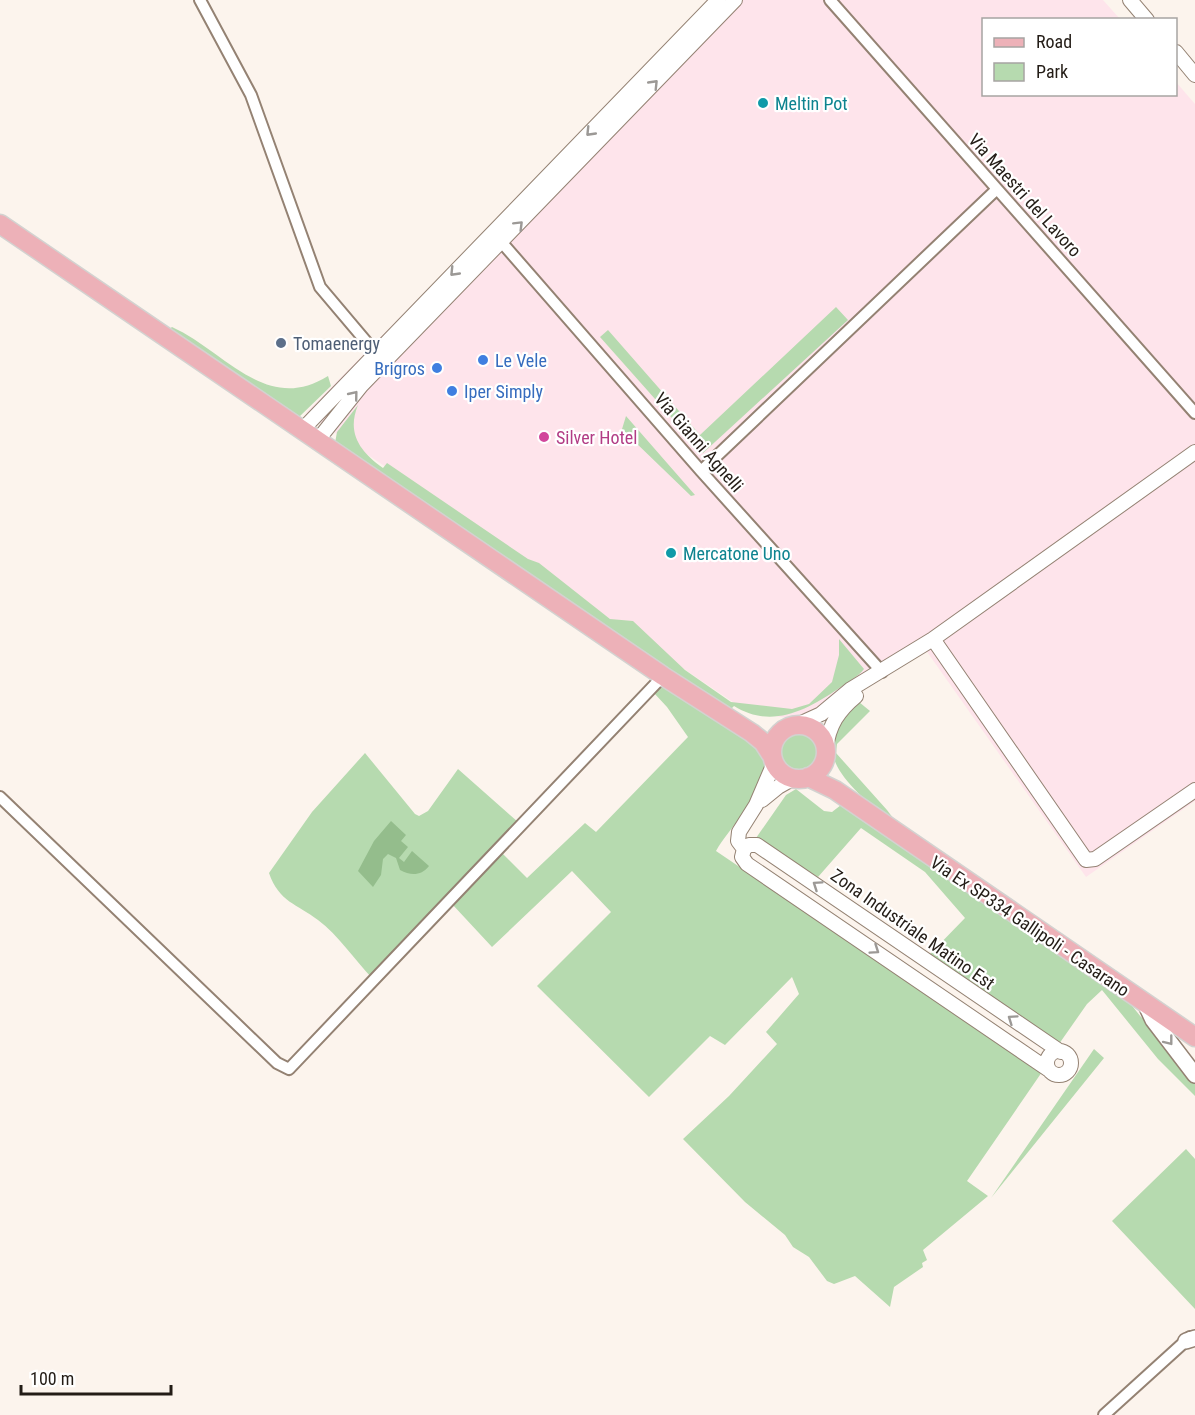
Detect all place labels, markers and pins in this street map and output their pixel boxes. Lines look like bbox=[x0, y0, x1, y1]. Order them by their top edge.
place label: Meltin Pot bbox=[775, 93, 848, 114]
marker: Meltin Pot bbox=[756, 96, 770, 110]
place label: Tomaenergy bbox=[293, 333, 380, 354]
marker: Tomaenergy bbox=[274, 336, 288, 350]
place label: Le Vele bbox=[495, 350, 547, 371]
marker: Le Vele bbox=[476, 353, 490, 367]
place label: Brigros bbox=[374, 358, 425, 379]
marker: Brigros bbox=[430, 361, 444, 375]
place label: Iper Simply bbox=[464, 381, 543, 402]
marker: Iper Simply bbox=[445, 384, 459, 398]
place label: Silver Hotel bbox=[556, 427, 637, 448]
marker: Silver Hotel bbox=[537, 430, 551, 444]
place label: Mercatone Uno bbox=[683, 543, 791, 564]
marker: Mercatone Uno bbox=[664, 546, 678, 560]

